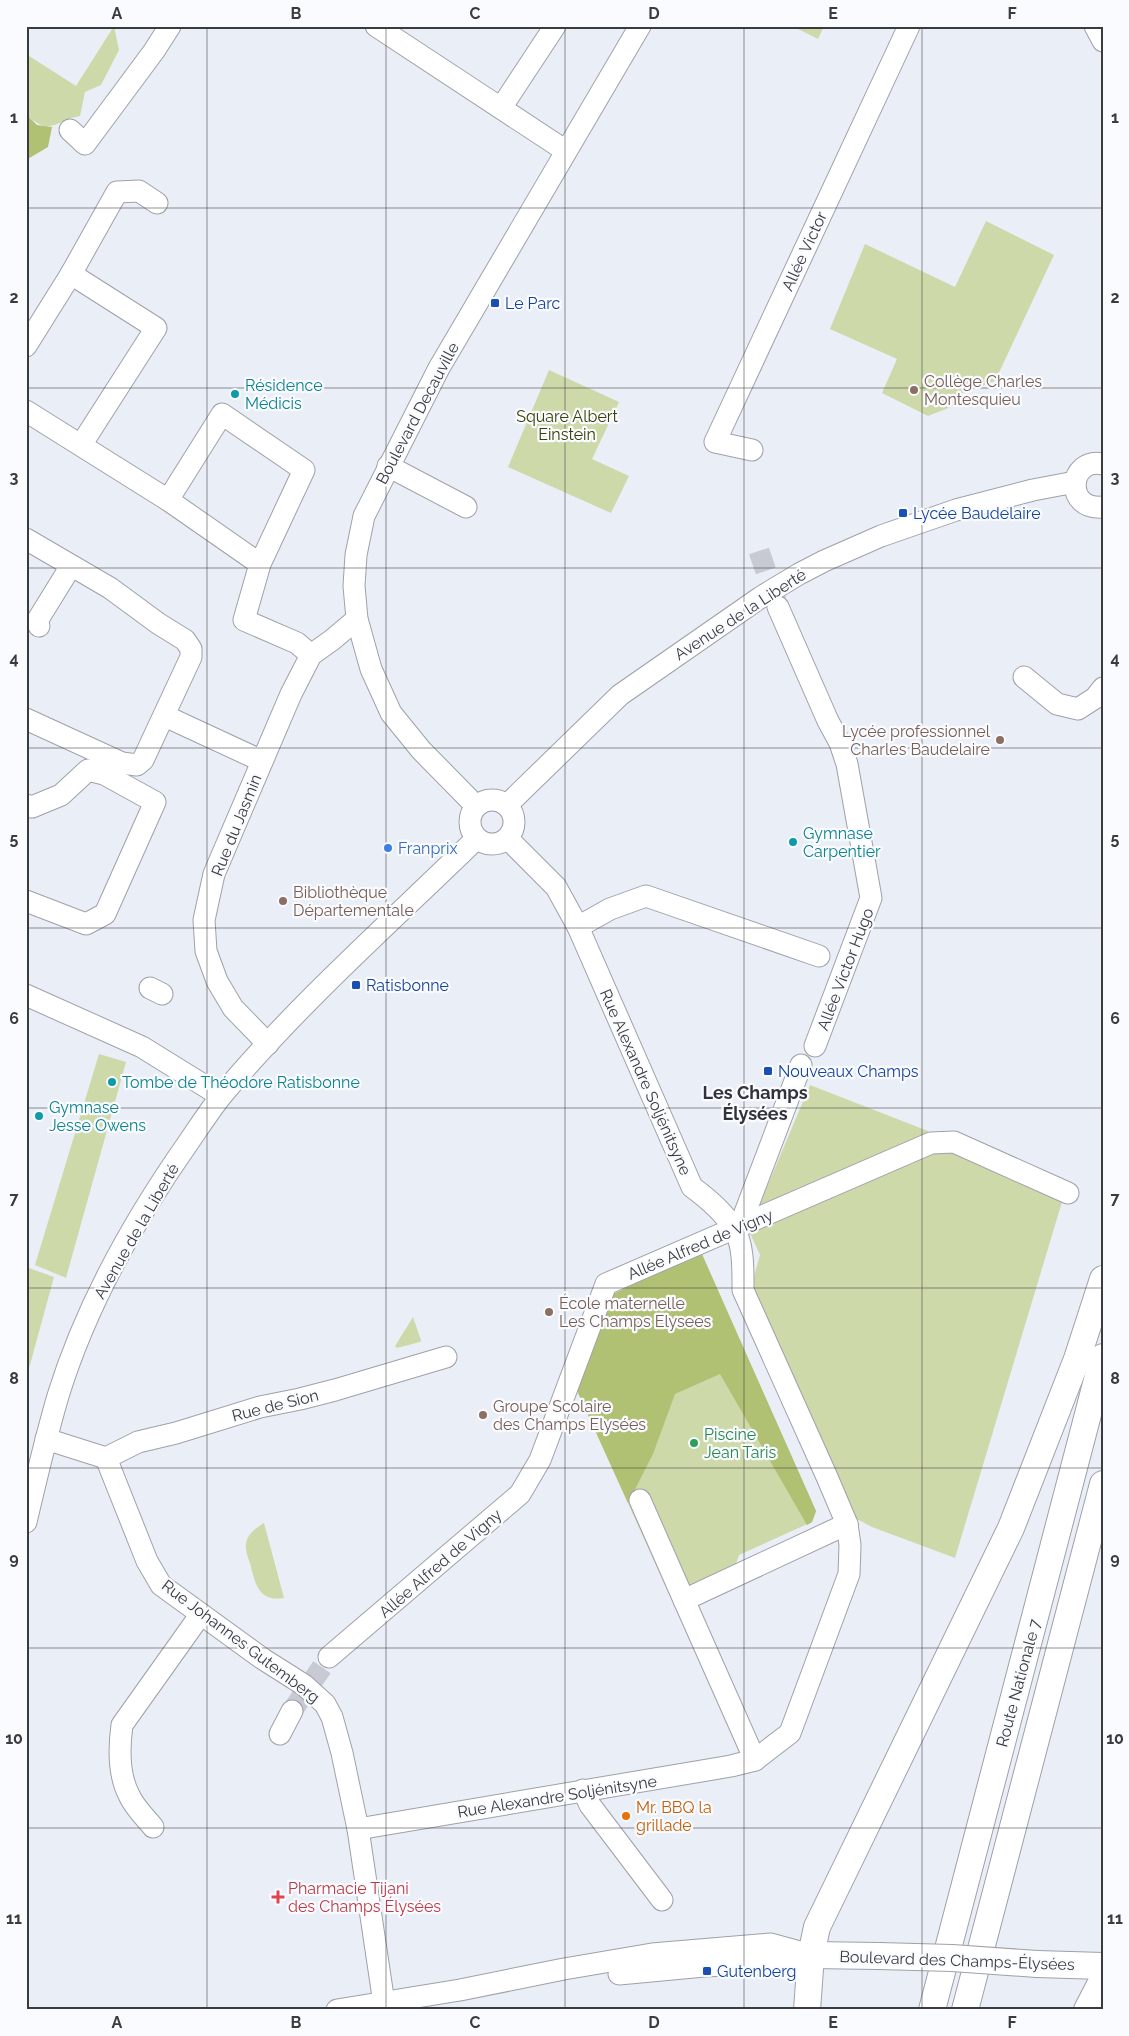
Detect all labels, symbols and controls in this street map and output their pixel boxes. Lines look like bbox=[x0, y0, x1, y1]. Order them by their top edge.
text: A bbox=[112, 4, 123, 23]
text: B bbox=[291, 4, 302, 23]
text: C bbox=[470, 4, 481, 23]
text: D bbox=[648, 4, 660, 23]
text: E bbox=[828, 4, 838, 23]
text: F bbox=[1007, 4, 1017, 23]
text: 1 bbox=[10, 108, 18, 127]
text: 1 bbox=[1111, 108, 1119, 127]
street label: Allée Victor bbox=[778, 208, 831, 294]
text: 2 bbox=[9, 288, 19, 307]
text: 2 bbox=[1110, 288, 1120, 307]
place label: Le Parc bbox=[505, 294, 561, 313]
marker: Le Parc bbox=[489, 297, 501, 309]
street label: Boulevard Decauville bbox=[372, 339, 463, 487]
place label: Collège Charles Montesquieu bbox=[924, 372, 1042, 409]
place label: Résidence Médicis bbox=[245, 376, 323, 413]
marker: Collège Charles Montesquieu bbox=[908, 384, 920, 396]
marker: Résidence Médicis bbox=[229, 388, 241, 400]
park label: Square Albert Einstein bbox=[516, 407, 618, 444]
text: 3 bbox=[10, 468, 19, 487]
text: 3 bbox=[1111, 468, 1120, 487]
place label: Lycée Baudelaire bbox=[913, 504, 1041, 523]
marker: Lycée Baudelaire bbox=[897, 507, 909, 519]
street label: Avenue de la Liberté bbox=[671, 565, 810, 664]
text: 4 bbox=[9, 649, 19, 668]
text: 4 bbox=[1110, 649, 1120, 668]
place label: Lycée professionnel Charles Baudelaire bbox=[842, 722, 991, 759]
marker: Lycée professionnel Charles Baudelaire bbox=[994, 734, 1006, 746]
street label: Rue du Jasmin bbox=[207, 772, 265, 879]
place label: Gymnase Carpentier bbox=[803, 824, 881, 861]
text: 5 bbox=[10, 829, 19, 848]
text: 5 bbox=[1111, 829, 1120, 848]
marker: Gymnase Carpentier bbox=[787, 836, 799, 848]
place label: Franprix bbox=[398, 839, 457, 858]
marker: Franprix bbox=[382, 842, 394, 854]
place label: Bibliothèque Départementale bbox=[293, 883, 414, 920]
marker: Bibliothèque Départementale bbox=[277, 895, 289, 907]
street label: Allée Victor Hugo bbox=[813, 905, 878, 1033]
place label: Ratisbonne bbox=[366, 976, 449, 995]
marker: Ratisbonne bbox=[350, 979, 362, 991]
street label: Rue Alexandre Soljénitsyne bbox=[596, 986, 695, 1178]
text: 6 bbox=[9, 1009, 19, 1028]
text: 6 bbox=[1110, 1009, 1120, 1028]
place label: Nouveaux Champs bbox=[778, 1062, 919, 1081]
marker: Nouveaux Champs bbox=[762, 1065, 774, 1077]
place label: Tombe de Théodore Ratisbonne bbox=[122, 1073, 360, 1092]
marker: Tombe de Théodore Ratisbonne bbox=[106, 1076, 118, 1088]
district label: Les Champs Élysées bbox=[702, 1082, 808, 1124]
place label: Gymnase Jesse Owens bbox=[49, 1098, 146, 1135]
marker: Gymnase Jesse Owens bbox=[33, 1110, 45, 1122]
street label: Avenue de la Liberté bbox=[90, 1160, 183, 1302]
text: 7 bbox=[10, 1189, 19, 1208]
text: 7 bbox=[1111, 1189, 1120, 1208]
street label: Allée Alfred de Vigny bbox=[625, 1205, 776, 1284]
place label: École maternelle Les Champs Elysees bbox=[559, 1293, 712, 1331]
marker: École maternelle Les Champs Elysees bbox=[543, 1306, 555, 1318]
text: 8 bbox=[9, 1369, 19, 1388]
text: 8 bbox=[1110, 1369, 1120, 1388]
street label: Rue de Sion bbox=[230, 1386, 320, 1425]
place label: Groupe Scolaire des Champs Elysées bbox=[493, 1397, 646, 1434]
marker: Groupe Scolaire des Champs Elysées bbox=[477, 1409, 489, 1421]
place label: Piscine Jean Taris bbox=[704, 1425, 777, 1462]
marker: Piscine Jean Taris bbox=[688, 1437, 700, 1449]
street label: Allée Alfred de Vigny bbox=[375, 1505, 506, 1622]
text: 9 bbox=[9, 1549, 19, 1568]
text: 9 bbox=[1110, 1549, 1120, 1568]
street label: Rue Johannes Gutemberg bbox=[158, 1576, 323, 1707]
street label: Route Nationale 7 bbox=[992, 1617, 1045, 1749]
text: 10 bbox=[5, 1729, 23, 1748]
text: 10 bbox=[1106, 1729, 1124, 1748]
street label: Rue Alexandre Soljénitsyne bbox=[456, 1771, 658, 1822]
place label: Mr. BBQ la grillade bbox=[636, 1798, 712, 1835]
marker: Mr. BBQ la grillade bbox=[620, 1810, 632, 1822]
place label: Pharmacie Tijani des Champs Élysées bbox=[288, 1879, 441, 1916]
marker: Pharmacie Tijani des Champs Élysées bbox=[272, 1891, 284, 1903]
text: 11 bbox=[6, 1909, 22, 1928]
text: 11 bbox=[1107, 1909, 1123, 1928]
street label: Boulevard des Champs-Élysées bbox=[839, 1946, 1075, 1974]
place label: Gutenberg bbox=[717, 1962, 796, 1981]
marker: Gutenberg bbox=[701, 1965, 713, 1977]
text: A bbox=[112, 2013, 123, 2032]
text: B bbox=[291, 2013, 302, 2032]
text: C bbox=[470, 2013, 481, 2032]
text: D bbox=[648, 2013, 660, 2032]
text: E bbox=[828, 2013, 838, 2032]
text: F bbox=[1007, 2013, 1017, 2032]

